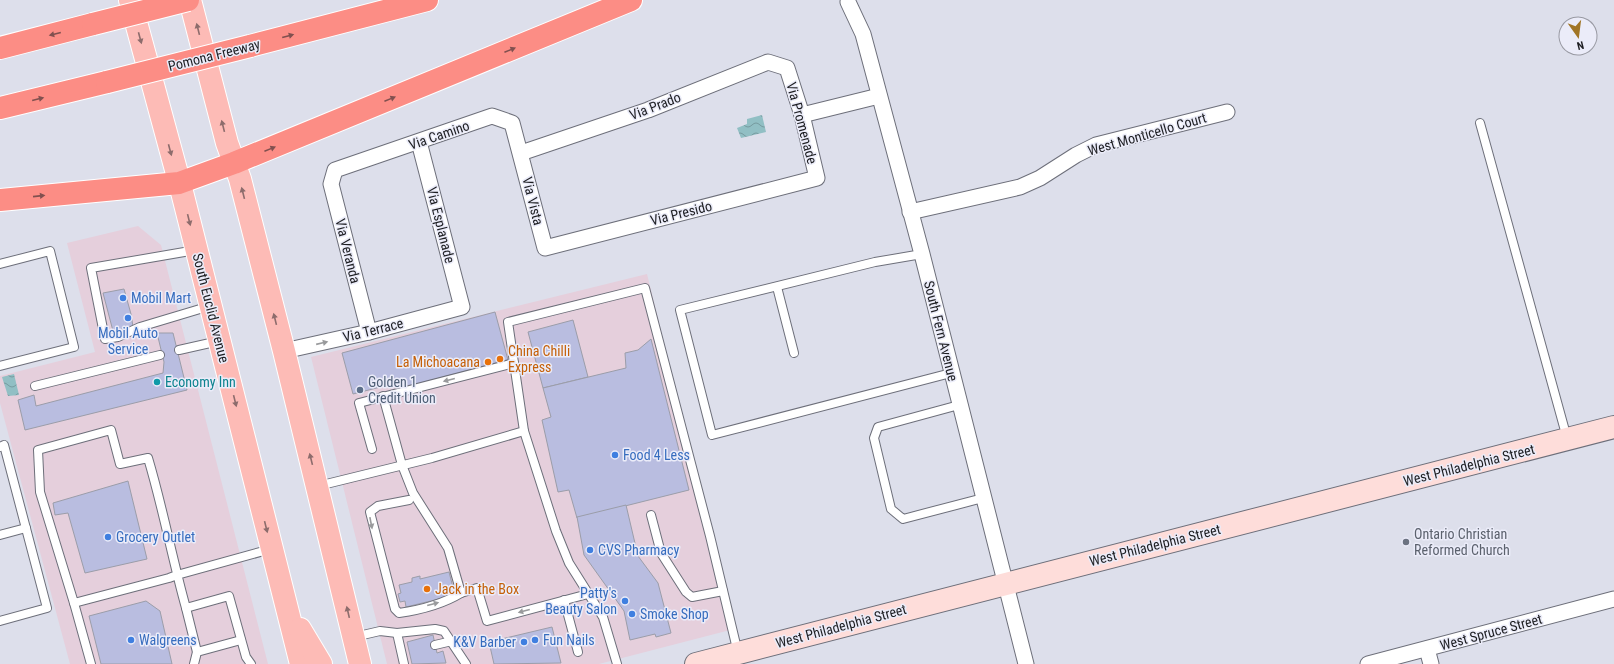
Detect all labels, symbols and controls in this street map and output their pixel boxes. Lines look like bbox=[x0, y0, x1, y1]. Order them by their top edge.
north arrow bbox=[1558, 16, 1598, 56]
one-way arrow bbox=[195, 23, 201, 35]
one-way arrow bbox=[49, 31, 61, 37]
one-way arrow bbox=[137, 32, 143, 44]
one-way arrow bbox=[281, 33, 294, 39]
street label: Pomona Freeway bbox=[166, 36, 262, 74]
text: N bbox=[1575, 38, 1585, 52]
one-way arrow bbox=[505, 46, 517, 52]
street label: Via Promenade bbox=[783, 80, 821, 166]
street label: Via Prado bbox=[627, 89, 683, 123]
one-way arrow bbox=[32, 95, 44, 101]
one-way arrow bbox=[385, 96, 396, 102]
street label: West Monticello Court bbox=[1086, 109, 1208, 159]
street label: Via Camino bbox=[407, 117, 471, 153]
one-way arrow bbox=[219, 120, 225, 132]
one-way arrow bbox=[167, 144, 173, 156]
one-way arrow bbox=[264, 145, 276, 151]
street label: Via Vista bbox=[519, 175, 547, 227]
street label: Via Esplanade bbox=[424, 185, 458, 265]
one-way arrow bbox=[240, 187, 246, 199]
one-way arrow bbox=[33, 193, 45, 200]
street label: Via Presido bbox=[648, 198, 714, 228]
one-way arrow bbox=[186, 215, 192, 227]
street label: Via Veranda bbox=[332, 217, 364, 285]
street label: South Euclid Avenue bbox=[190, 252, 232, 365]
street label: South Fern Avenue bbox=[921, 279, 961, 383]
place label: Mobil Mart bbox=[131, 290, 191, 306]
marker: Mobil Mart bbox=[118, 293, 128, 303]
marker: Mobil Auto Service bbox=[123, 313, 133, 323]
one-way arrow bbox=[272, 313, 278, 325]
street label: Via Terrace bbox=[341, 315, 405, 345]
place label: Mobil Auto Service bbox=[98, 325, 158, 357]
one-way arrow bbox=[315, 339, 328, 345]
place label: China Chilli Express bbox=[508, 343, 570, 375]
place label: La Michoacana bbox=[396, 354, 480, 370]
marker: China Chilli Express bbox=[495, 354, 505, 364]
marker: La Michoacana bbox=[483, 357, 493, 367]
place label: Economy Inn bbox=[165, 374, 236, 390]
place label: Golden 1 Credit Union bbox=[368, 374, 436, 406]
marker: Economy Inn bbox=[152, 377, 162, 387]
one-way arrow bbox=[443, 377, 456, 383]
marker: Golden 1 Credit Union bbox=[355, 385, 365, 395]
one-way arrow bbox=[232, 394, 238, 407]
street label: West Philadelphia Street bbox=[1402, 441, 1536, 489]
place label: Food 4 Less bbox=[623, 447, 690, 463]
marker: Food 4 Less bbox=[610, 450, 620, 460]
one-way arrow bbox=[308, 453, 314, 465]
one-way arrow bbox=[369, 517, 375, 529]
one-way arrow bbox=[264, 520, 270, 533]
street label: West Philadelphia Street bbox=[1088, 521, 1222, 569]
place label: Ontario Christian Reformed Church bbox=[1414, 526, 1510, 558]
place label: Grocery Outlet bbox=[116, 529, 195, 545]
marker: Grocery Outlet bbox=[103, 532, 113, 542]
marker: Ontario Christian Reformed Church bbox=[1401, 537, 1411, 547]
place label: CVS Pharmacy bbox=[598, 542, 679, 558]
marker: CVS Pharmacy bbox=[585, 545, 595, 555]
place label: Jack in the Box bbox=[435, 581, 519, 597]
marker: Jack in the Box bbox=[422, 584, 432, 594]
place label: Patty's Beauty Salon bbox=[545, 585, 617, 617]
marker: Patty's Beauty Salon bbox=[620, 596, 630, 606]
one-way arrow bbox=[427, 601, 439, 607]
street label: West Philadelphia Street bbox=[774, 601, 908, 651]
one-way arrow bbox=[344, 606, 350, 619]
place label: Smoke Shop bbox=[640, 606, 709, 622]
one-way arrow bbox=[518, 608, 530, 614]
marker: Smoke Shop bbox=[627, 609, 637, 619]
street label: West Spruce Street bbox=[1438, 611, 1544, 653]
place label: Walgreens bbox=[139, 632, 197, 648]
place label: Fun Nails bbox=[543, 632, 595, 648]
place label: K&V Barber bbox=[453, 634, 516, 650]
marker: Walgreens bbox=[126, 635, 136, 645]
marker: Fun Nails bbox=[530, 635, 540, 645]
marker: K&V Barber bbox=[519, 637, 529, 647]

